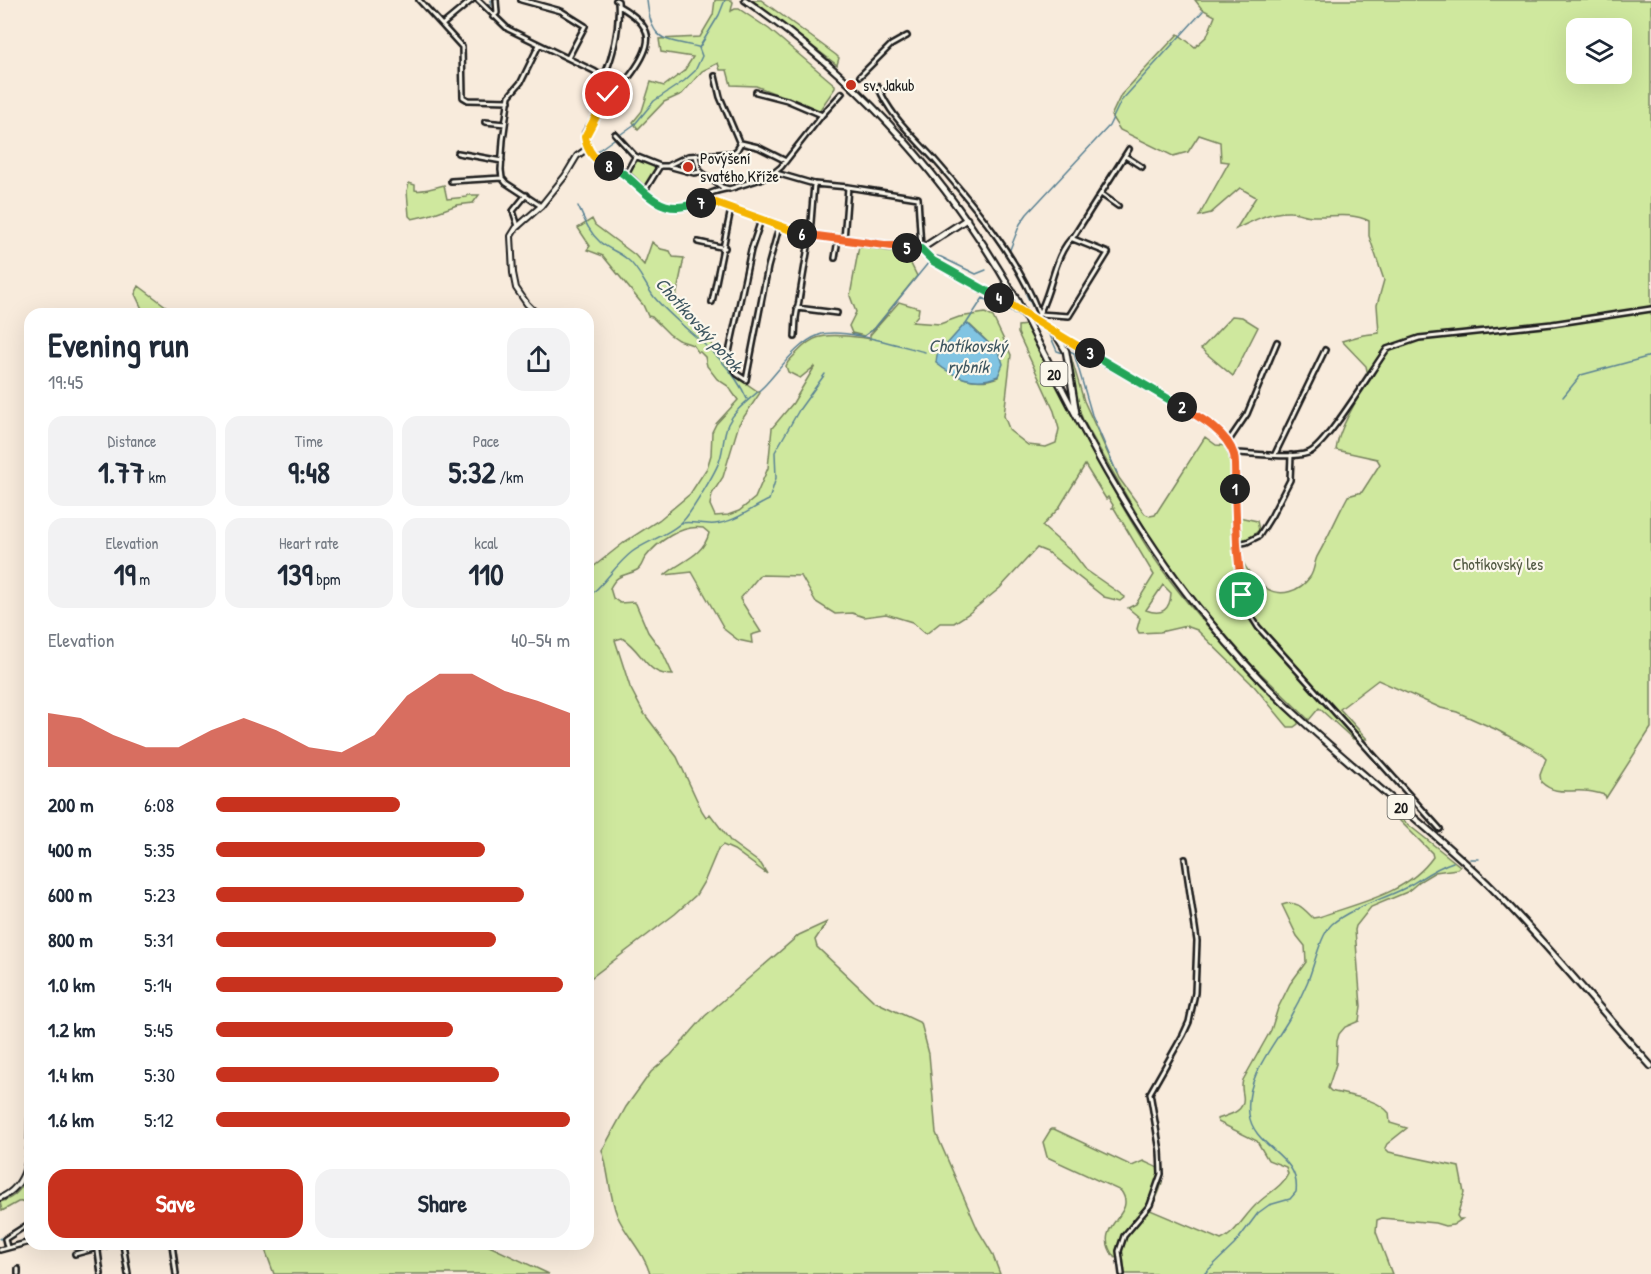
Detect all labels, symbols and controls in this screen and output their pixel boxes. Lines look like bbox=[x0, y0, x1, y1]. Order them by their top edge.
map controls bbox=[1566, 18, 1632, 84]
button: layers bbox=[1566, 18, 1632, 84]
pin bbox=[582, 68, 633, 119]
place label: sv. Jakub bbox=[863, 74, 915, 96]
icon: check bbox=[591, 77, 624, 110]
marker: sv. Jakub bbox=[844, 78, 858, 92]
place label: Povýšení svatého Kříže bbox=[700, 147, 780, 187]
pin: 8 bbox=[594, 151, 624, 181]
text: 8 bbox=[606, 155, 612, 177]
marker: Povýšení svatého Kříže bbox=[681, 160, 695, 174]
pin: 7 bbox=[686, 188, 716, 218]
text: 7 bbox=[697, 192, 705, 214]
pin: 6 bbox=[787, 219, 817, 249]
text: 6 bbox=[799, 223, 805, 245]
pin: 5 bbox=[892, 233, 922, 263]
text: 5 bbox=[904, 237, 910, 259]
water label: Chotíkovský potok bbox=[650, 271, 749, 378]
pin: 4 bbox=[984, 283, 1014, 313]
text: 4 bbox=[996, 287, 1002, 309]
text: Evening run bbox=[48, 323, 189, 367]
button: share bbox=[507, 328, 570, 391]
water label: Chotíkovský rybník bbox=[929, 333, 1010, 379]
pin: 3 bbox=[1075, 338, 1105, 368]
text: 3 bbox=[1086, 342, 1094, 364]
road number: 20 bbox=[1040, 362, 1068, 386]
text: 19:45 bbox=[48, 368, 83, 395]
pin: 2 bbox=[1167, 392, 1197, 422]
text: 2 bbox=[1178, 396, 1186, 418]
text: Distance bbox=[108, 430, 156, 452]
text: Time bbox=[295, 430, 323, 452]
text: Pace bbox=[473, 430, 499, 452]
text: 1.77 bbox=[98, 452, 145, 492]
text: 9:48 bbox=[288, 452, 330, 492]
text: 5:32 bbox=[448, 452, 496, 492]
text: km bbox=[145, 466, 166, 488]
text: /km bbox=[496, 466, 524, 488]
pin: 1 bbox=[1220, 474, 1250, 504]
text: 1 bbox=[1232, 478, 1238, 500]
text: Elevation bbox=[105, 532, 159, 554]
text: Heart rate bbox=[279, 532, 339, 554]
text: kcal bbox=[474, 532, 498, 554]
park label: Chotíkovský les bbox=[1453, 553, 1543, 575]
text: 19 bbox=[114, 554, 136, 594]
text: 139 bbox=[277, 554, 313, 594]
text: 110 bbox=[468, 554, 504, 594]
text: m bbox=[136, 568, 150, 590]
text: bpm bbox=[313, 568, 341, 590]
pin bbox=[1216, 569, 1267, 620]
icon: arrive bbox=[1225, 578, 1258, 611]
text: Elevation bbox=[48, 626, 114, 653]
text: 40–54 m bbox=[511, 626, 570, 653]
text: 200 m bbox=[48, 791, 93, 818]
text: 6:08 bbox=[144, 791, 174, 818]
road number: 20 bbox=[1388, 795, 1414, 819]
text: 400 m bbox=[48, 836, 92, 863]
text: 5:35 bbox=[144, 836, 175, 863]
text: 600 m bbox=[48, 881, 92, 908]
text: 5:23 bbox=[144, 881, 175, 908]
text: 800 m bbox=[48, 926, 93, 953]
text: 5:31 bbox=[144, 926, 173, 953]
text: 1.0 km bbox=[48, 971, 95, 998]
text: 5:14 bbox=[144, 971, 172, 998]
text: 1.2 km bbox=[48, 1016, 95, 1043]
text: 5:45 bbox=[144, 1016, 173, 1043]
text: 1.4 km bbox=[48, 1061, 94, 1088]
text: 5:30 bbox=[144, 1061, 175, 1088]
text: 1.6 km bbox=[48, 1106, 94, 1133]
text: 5:12 bbox=[144, 1106, 174, 1133]
button: Save bbox=[48, 1169, 303, 1238]
button: Share bbox=[315, 1169, 570, 1238]

